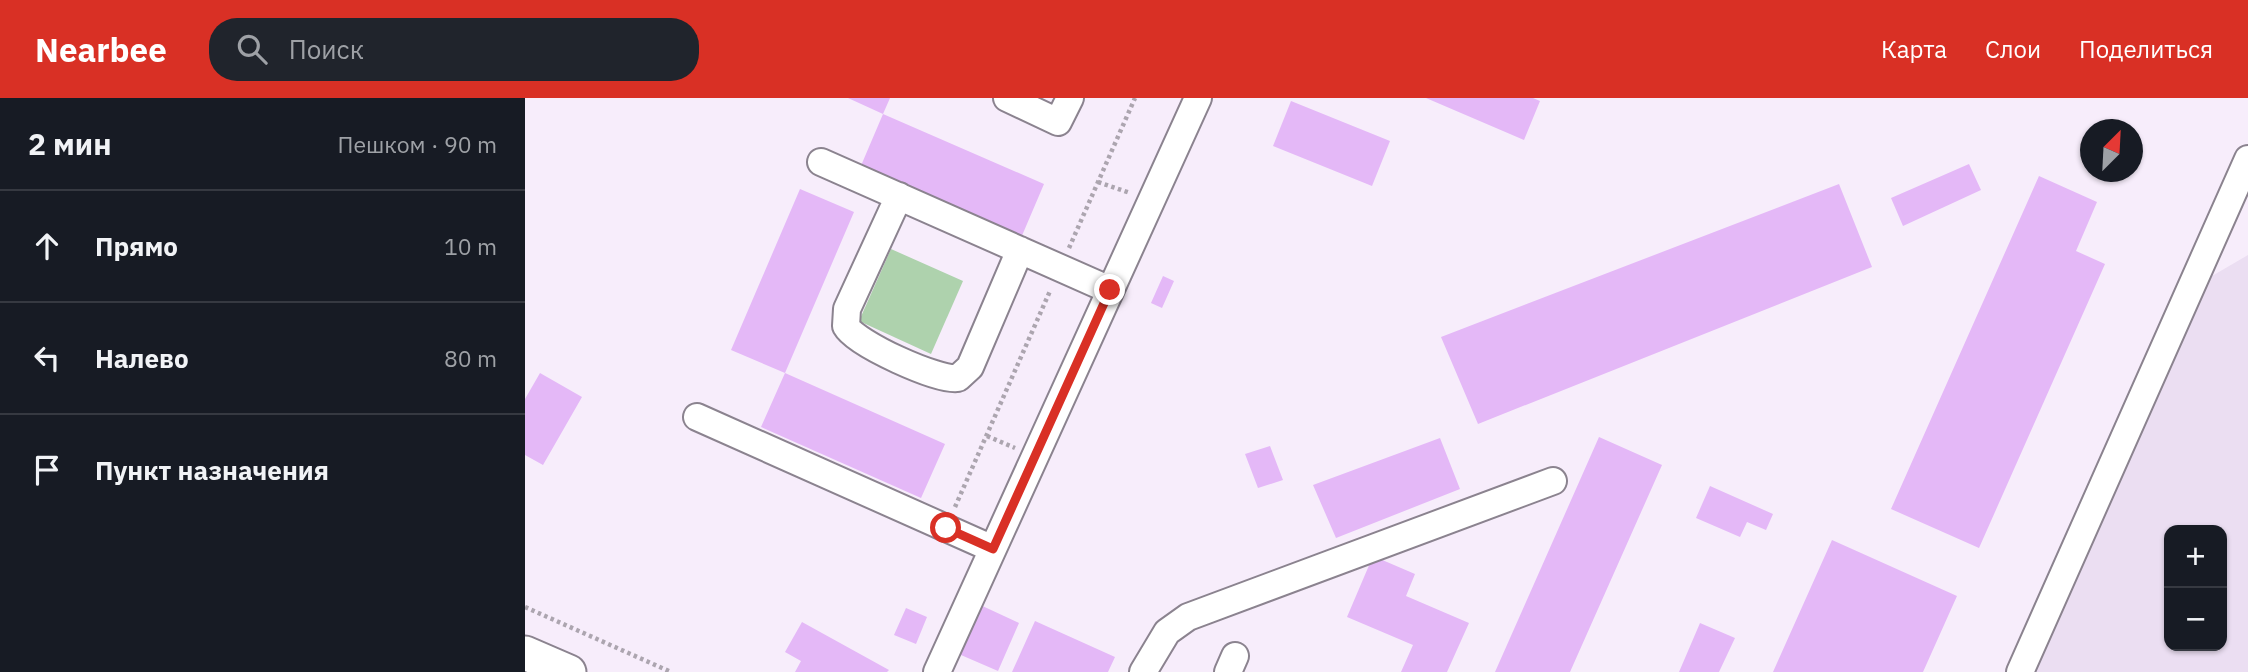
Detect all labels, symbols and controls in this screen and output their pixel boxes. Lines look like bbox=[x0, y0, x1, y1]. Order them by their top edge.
search box bbox=[209, 18, 699, 81]
text: Nearbee bbox=[35, 28, 167, 71]
icon: search bbox=[233, 30, 271, 68]
text: Поиск bbox=[289, 32, 364, 66]
text: Карта bbox=[1881, 33, 1947, 65]
text: Слои bbox=[1985, 33, 2041, 65]
text: Поделиться bbox=[2079, 33, 2213, 65]
north arrow bbox=[2080, 119, 2143, 182]
text: 2 мин bbox=[28, 124, 112, 163]
text: Пешком · 90 m bbox=[337, 129, 497, 159]
icon: ahead bbox=[28, 227, 66, 265]
text: Прямо bbox=[95, 229, 178, 263]
text: 10 m bbox=[444, 231, 497, 261]
route end bbox=[1094, 274, 1125, 305]
icon: left bbox=[28, 339, 66, 377]
text: Налево bbox=[95, 341, 189, 375]
text: 80 m bbox=[444, 343, 497, 373]
icon: arrive bbox=[28, 451, 66, 489]
text: Пункт назначения bbox=[95, 453, 329, 487]
route start bbox=[930, 512, 961, 543]
map controls bbox=[2164, 525, 2227, 651]
button: + bbox=[2164, 525, 2227, 588]
button: − bbox=[2164, 588, 2227, 651]

